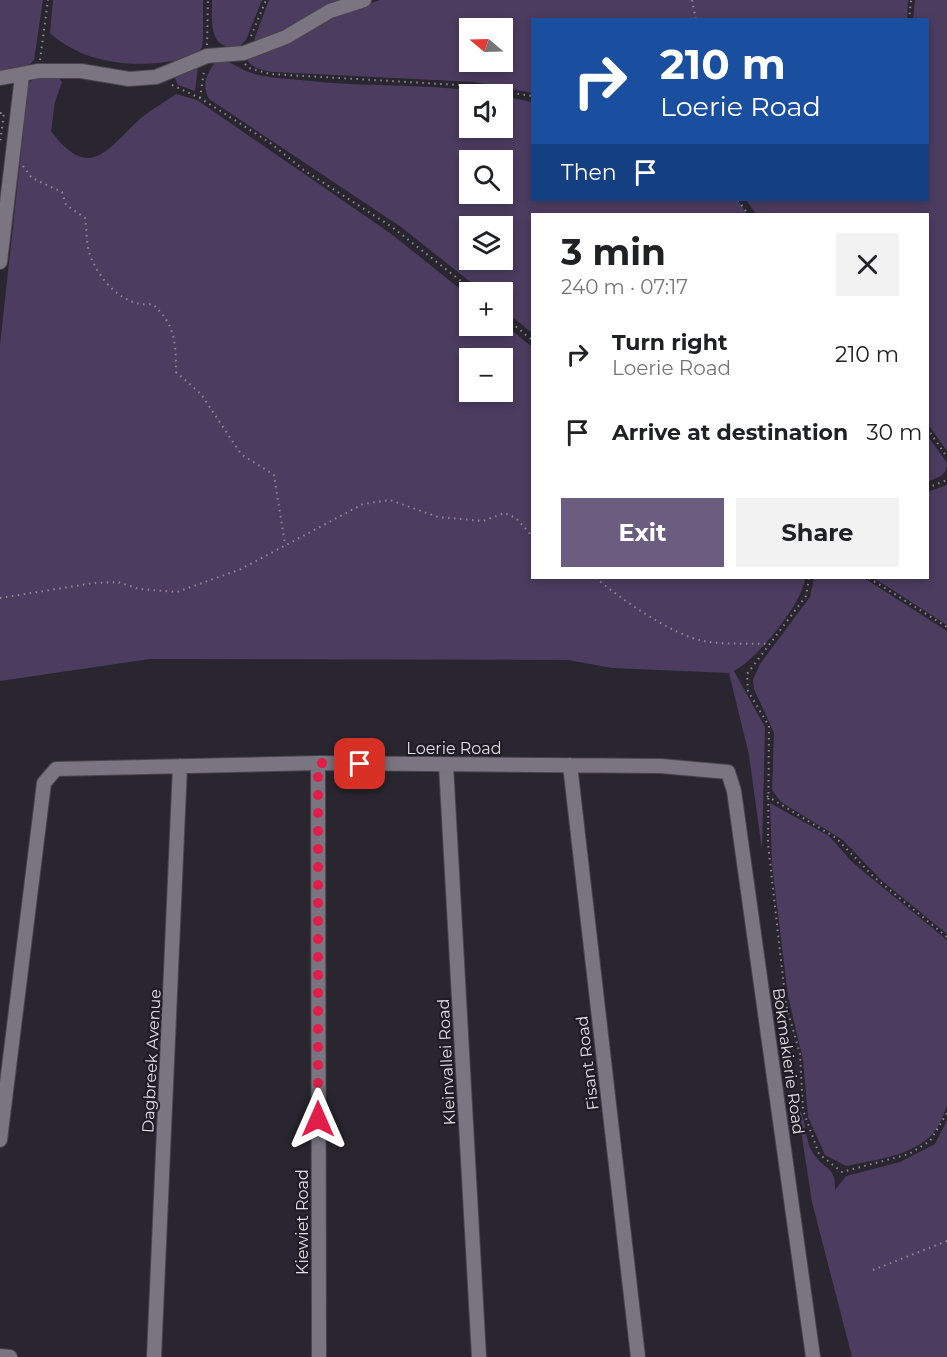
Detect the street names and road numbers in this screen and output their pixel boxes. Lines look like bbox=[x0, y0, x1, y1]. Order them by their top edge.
street label: Loerie Road bbox=[406, 739, 502, 758]
street label: Bokmakierie Road bbox=[769, 987, 808, 1136]
street label: Dagbreek Avenue bbox=[138, 989, 165, 1134]
street label: Kleinvallei Road bbox=[434, 998, 459, 1126]
street label: Fisant Road bbox=[572, 1015, 603, 1111]
street label: Kiewiet Road bbox=[293, 1169, 312, 1275]

